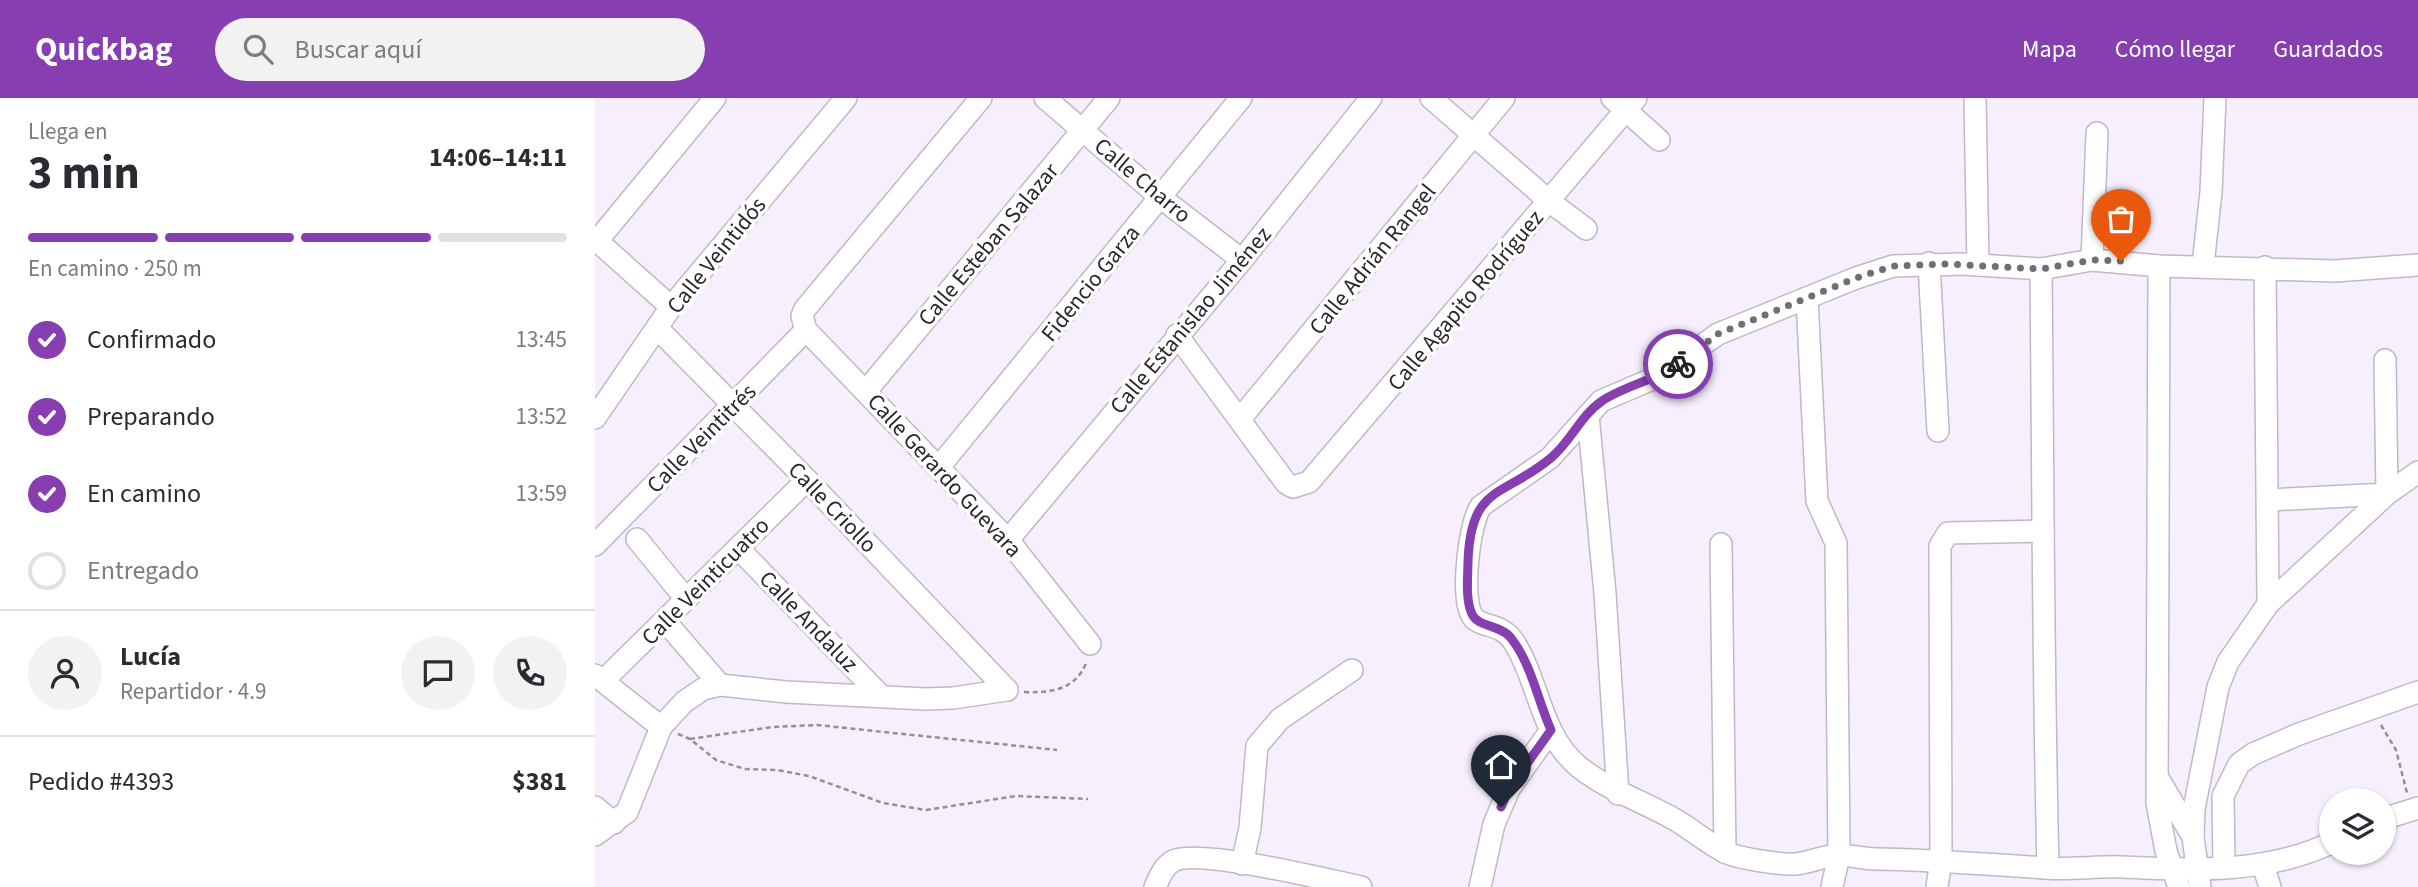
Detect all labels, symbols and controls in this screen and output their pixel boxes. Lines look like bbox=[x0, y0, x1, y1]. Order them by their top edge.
search box bbox=[215, 18, 705, 81]
text: Quickbag bbox=[35, 26, 173, 73]
icon: search bbox=[239, 30, 277, 68]
text: Buscar aquí bbox=[295, 31, 422, 68]
text: Mapa bbox=[2022, 32, 2077, 67]
text: Cómo llegar bbox=[2115, 32, 2235, 67]
text: Guardados bbox=[2273, 32, 2383, 67]
text: Llega en bbox=[28, 115, 108, 148]
street label: Calle Charro bbox=[1087, 130, 1198, 231]
text: 14:06–14:11 bbox=[429, 139, 567, 176]
text: 3 min bbox=[28, 141, 140, 206]
street label: Calle Esteban Salazar bbox=[910, 155, 1067, 333]
street label: Calle Adrián Rangel bbox=[1301, 177, 1444, 342]
pin bbox=[2091, 189, 2151, 261]
street label: Calle Veintidós bbox=[659, 190, 774, 321]
icon: bag bbox=[2102, 200, 2140, 238]
street label: Calle Agapito Rodríguez bbox=[1380, 202, 1551, 398]
street label: Fidencio Garza bbox=[1033, 218, 1148, 349]
street label: Calle Estanislao Jiménez bbox=[1102, 219, 1279, 421]
text: En camino · 250 m bbox=[28, 252, 202, 285]
icon: check bbox=[28, 321, 66, 359]
text: Confirmado bbox=[87, 321, 216, 358]
text: 13:45 bbox=[516, 323, 567, 356]
courier bbox=[1643, 329, 1713, 399]
icon: bike bbox=[1659, 345, 1697, 383]
street label: Calle Veintitrés bbox=[639, 376, 764, 501]
street label: Calle Gerardo Guevara bbox=[860, 386, 1030, 565]
icon: check bbox=[28, 398, 66, 436]
text: Preparando bbox=[87, 398, 215, 435]
text: 13:52 bbox=[516, 400, 567, 433]
street label: Calle Criollo bbox=[781, 454, 885, 560]
icon: check bbox=[28, 475, 66, 513]
text: En camino bbox=[87, 475, 201, 512]
text: 13:59 bbox=[516, 477, 567, 510]
street label: Calle Veinticuatro bbox=[634, 510, 777, 653]
text: Entregado bbox=[87, 552, 199, 589]
street label: Calle Andaluz bbox=[752, 563, 866, 680]
button: person bbox=[28, 636, 102, 710]
button: chat bbox=[401, 636, 475, 710]
button: phone bbox=[493, 636, 567, 710]
text: Lucía bbox=[120, 638, 181, 675]
text: Repartidor · 4.9 bbox=[120, 675, 266, 708]
pin bbox=[1471, 735, 1531, 807]
icon: home bbox=[1482, 746, 1520, 784]
text: Pedido #4393 bbox=[28, 763, 174, 800]
text: $381 bbox=[512, 763, 567, 800]
map controls bbox=[2319, 788, 2396, 865]
button: layers bbox=[2319, 788, 2396, 865]

